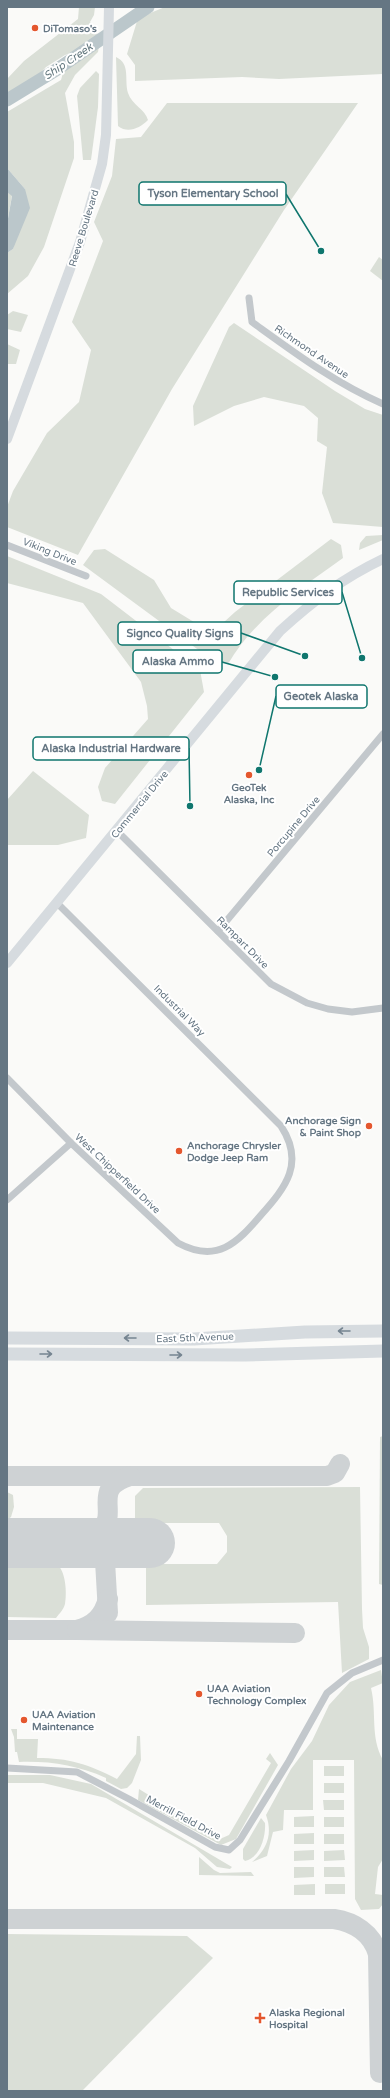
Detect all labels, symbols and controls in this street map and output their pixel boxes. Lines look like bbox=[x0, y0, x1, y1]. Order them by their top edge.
marker: DiTomaso's bbox=[30, 23, 40, 33]
place label: DiTomaso's bbox=[43, 23, 97, 35]
water label: Ship Creek bbox=[41, 40, 96, 82]
callout: Tyson Elementary School bbox=[139, 182, 286, 205]
text: Tyson Elementary School bbox=[146, 187, 279, 201]
street label: Reeve Boulevard bbox=[67, 188, 101, 268]
street label: Richmond Avenue bbox=[272, 323, 351, 381]
street label: Viking Drive bbox=[21, 536, 79, 568]
callout: Republic Services bbox=[234, 581, 342, 604]
text: Republic Services bbox=[242, 586, 335, 600]
callout: Signco Quality Signs bbox=[118, 622, 241, 645]
text: Signco Quality Signs bbox=[127, 627, 234, 641]
callout: Alaska Ammo bbox=[133, 650, 222, 673]
text: Alaska Ammo bbox=[142, 655, 214, 668]
callout: Geotek Alaska bbox=[276, 685, 367, 708]
text: Geotek Alaska bbox=[284, 690, 358, 703]
callout: Alaska Industrial Hardware bbox=[33, 737, 189, 760]
text: Alaska Industrial Hardware bbox=[41, 742, 181, 755]
street label: Commercial Drive bbox=[109, 768, 171, 841]
marker: GeoTek Alaska, Inc bbox=[244, 770, 254, 780]
place label: GeoTek Alaska, Inc bbox=[224, 782, 275, 806]
street label: Porcupine Drive bbox=[265, 794, 323, 859]
street label: Rampart Drive bbox=[214, 914, 271, 971]
street label: Industrial Way bbox=[151, 983, 208, 1039]
place label: Anchorage Sign & Paint Shop bbox=[285, 1115, 362, 1139]
marker: Anchorage Sign & Paint Shop bbox=[364, 1121, 374, 1131]
street label: West Chipperfield Drive bbox=[72, 1131, 163, 1217]
place label: Anchorage Chrysler Dodge Jeep Ram bbox=[187, 1140, 281, 1164]
marker: Anchorage Chrysler Dodge Jeep Ram bbox=[174, 1146, 184, 1156]
one-way arrow bbox=[338, 1327, 351, 1335]
street label: East 5th Avenue bbox=[156, 1331, 234, 1345]
one-way arrow bbox=[124, 1334, 137, 1342]
one-way arrow bbox=[39, 1350, 52, 1358]
one-way arrow bbox=[169, 1351, 182, 1359]
place label: UAA Aviation Technology Complex bbox=[206, 1683, 307, 1707]
marker: UAA Aviation Technology Complex bbox=[194, 1689, 204, 1699]
place label: UAA Aviation Maintenance bbox=[32, 1709, 96, 1733]
marker: UAA Aviation Maintenance bbox=[19, 1715, 29, 1725]
street label: Merrill Field Drive bbox=[144, 1793, 223, 1843]
place label: Alaska Regional Hospital bbox=[269, 2007, 345, 2031]
marker: Alaska Regional Hospital bbox=[254, 2012, 266, 2024]

